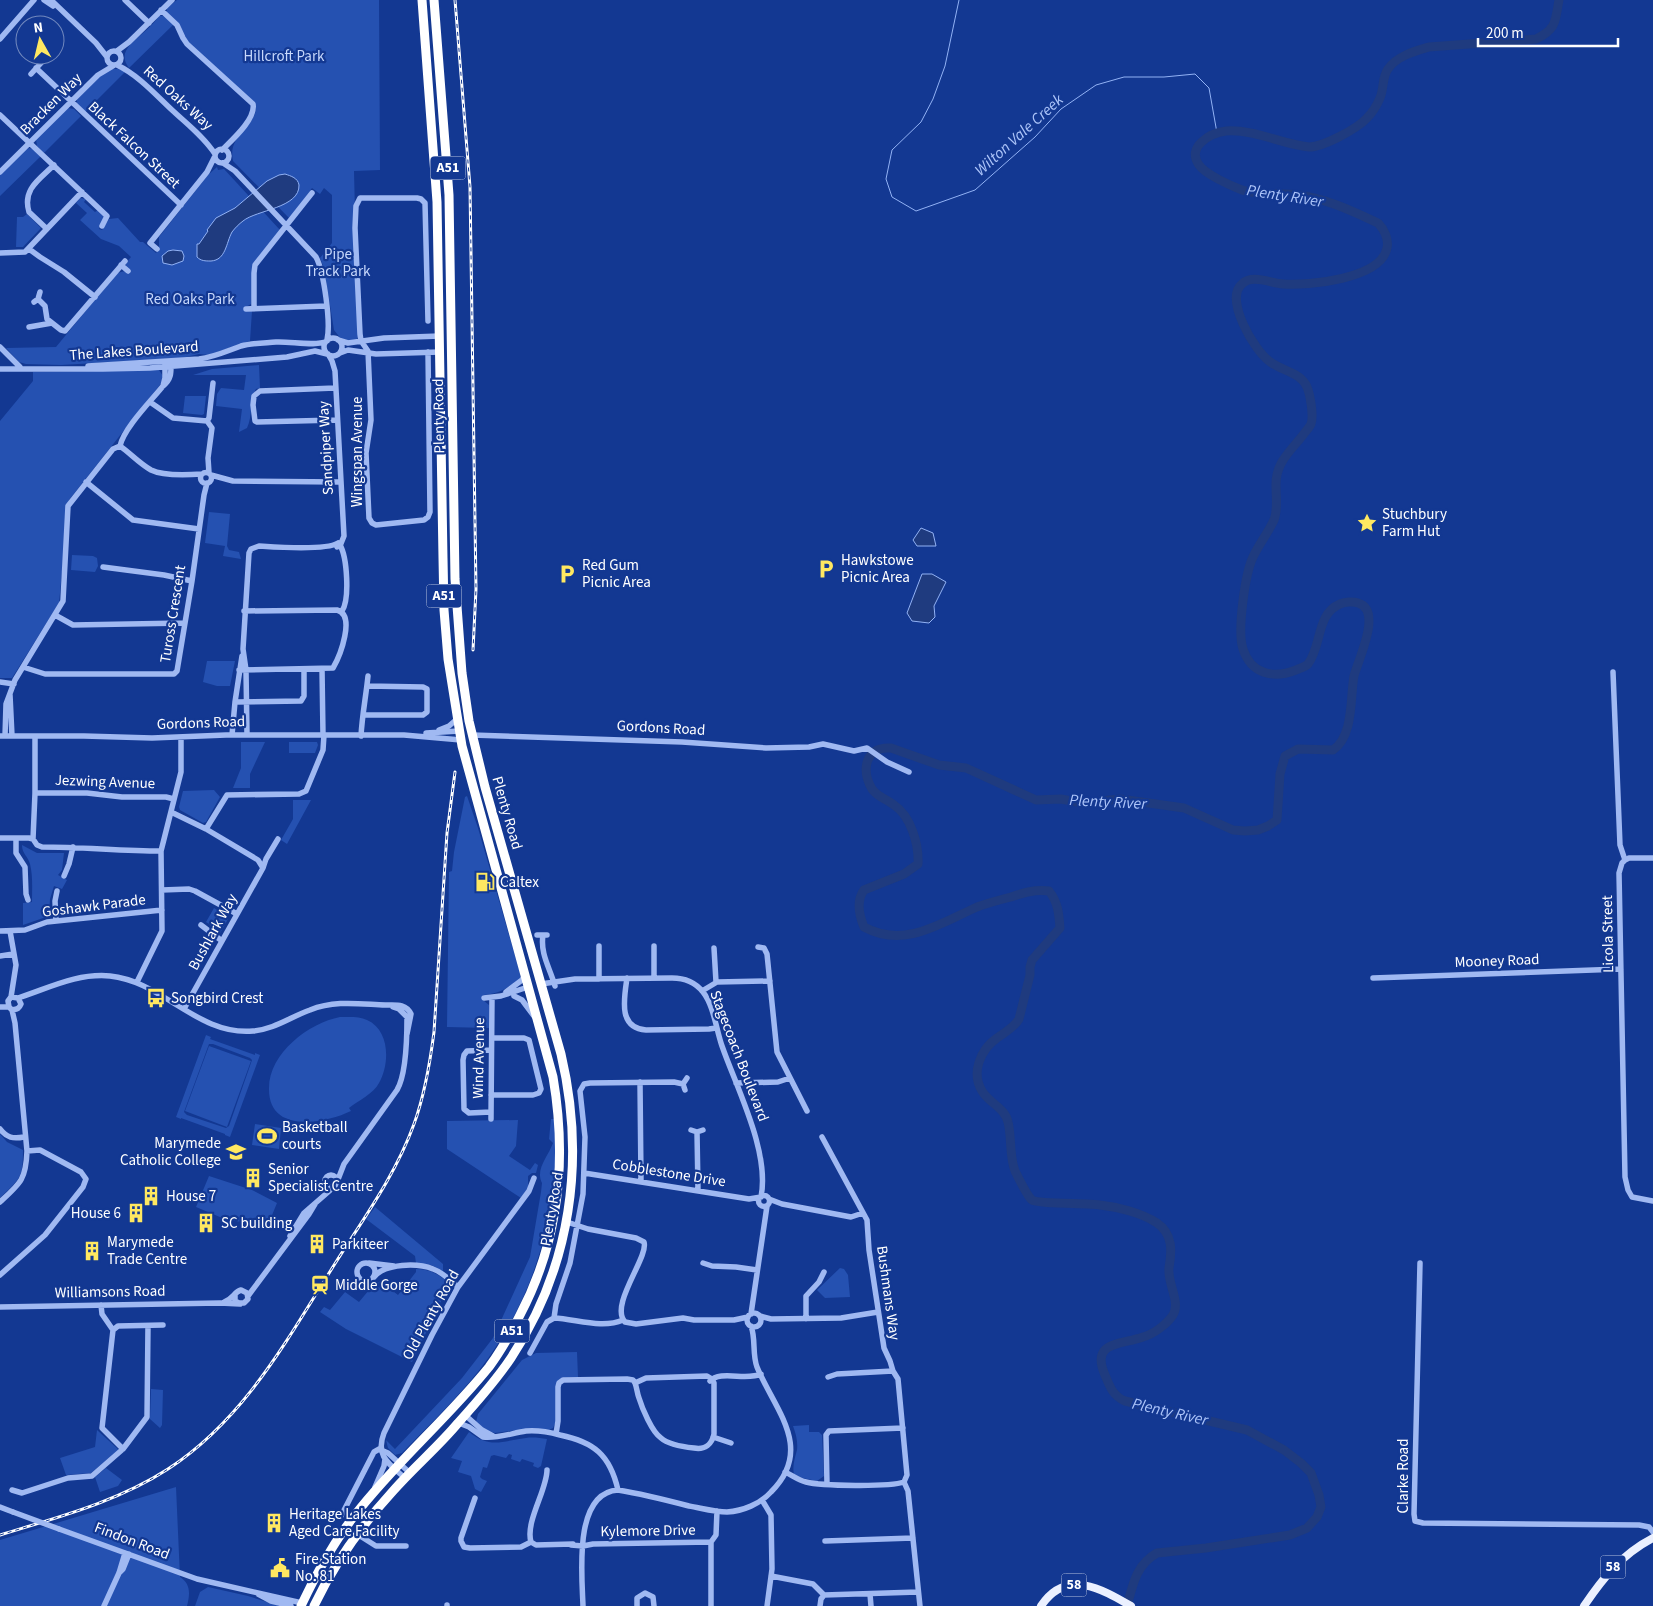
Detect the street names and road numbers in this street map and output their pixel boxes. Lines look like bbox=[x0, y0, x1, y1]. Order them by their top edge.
street label: Red Oaks Way bbox=[138, 61, 218, 135]
street label: Bracken Way bbox=[15, 68, 87, 140]
street label: Black Falcon Street bbox=[83, 97, 185, 193]
road number: A51 bbox=[430, 156, 466, 180]
street label: The Lakes Boulevard bbox=[69, 336, 199, 366]
street label: Plenty Road bbox=[428, 378, 450, 454]
street label: Wingspan Avenue bbox=[347, 397, 368, 507]
street label: Sandpiper Way bbox=[313, 400, 339, 496]
street label: Tuross Crescent bbox=[155, 564, 191, 664]
road number: A51 bbox=[426, 584, 462, 608]
street label: Gordons Road bbox=[156, 711, 246, 735]
street label: Gordons Road bbox=[616, 715, 706, 741]
street label: Jezwing Avenue bbox=[54, 770, 156, 794]
street label: Plenty Road bbox=[487, 774, 527, 852]
street label: Goshawk Parade bbox=[41, 889, 147, 923]
street label: Bushlark Way bbox=[183, 890, 243, 974]
street label: Licola Street bbox=[1597, 895, 1619, 973]
street label: Mooney Road bbox=[1454, 949, 1540, 973]
street label: Stagecoach Boulevard bbox=[704, 987, 774, 1125]
street label: Wind Avenue bbox=[468, 1017, 490, 1099]
street label: Cobblestone Drive bbox=[611, 1154, 727, 1192]
street label: Plenty Road bbox=[535, 1170, 569, 1248]
street label: Bushmans Way bbox=[871, 1244, 905, 1342]
street label: Old Plenty Road bbox=[397, 1266, 465, 1364]
street label: Williamsons Road bbox=[54, 1281, 166, 1303]
road number: A51 bbox=[494, 1320, 530, 1342]
street label: Clarke Road bbox=[1393, 1439, 1414, 1513]
street label: Findon Road bbox=[91, 1517, 173, 1565]
street label: Kylemore Drive bbox=[600, 1520, 696, 1542]
road number: 58 bbox=[1600, 1555, 1626, 1578]
road number: 58 bbox=[1062, 1574, 1086, 1596]

